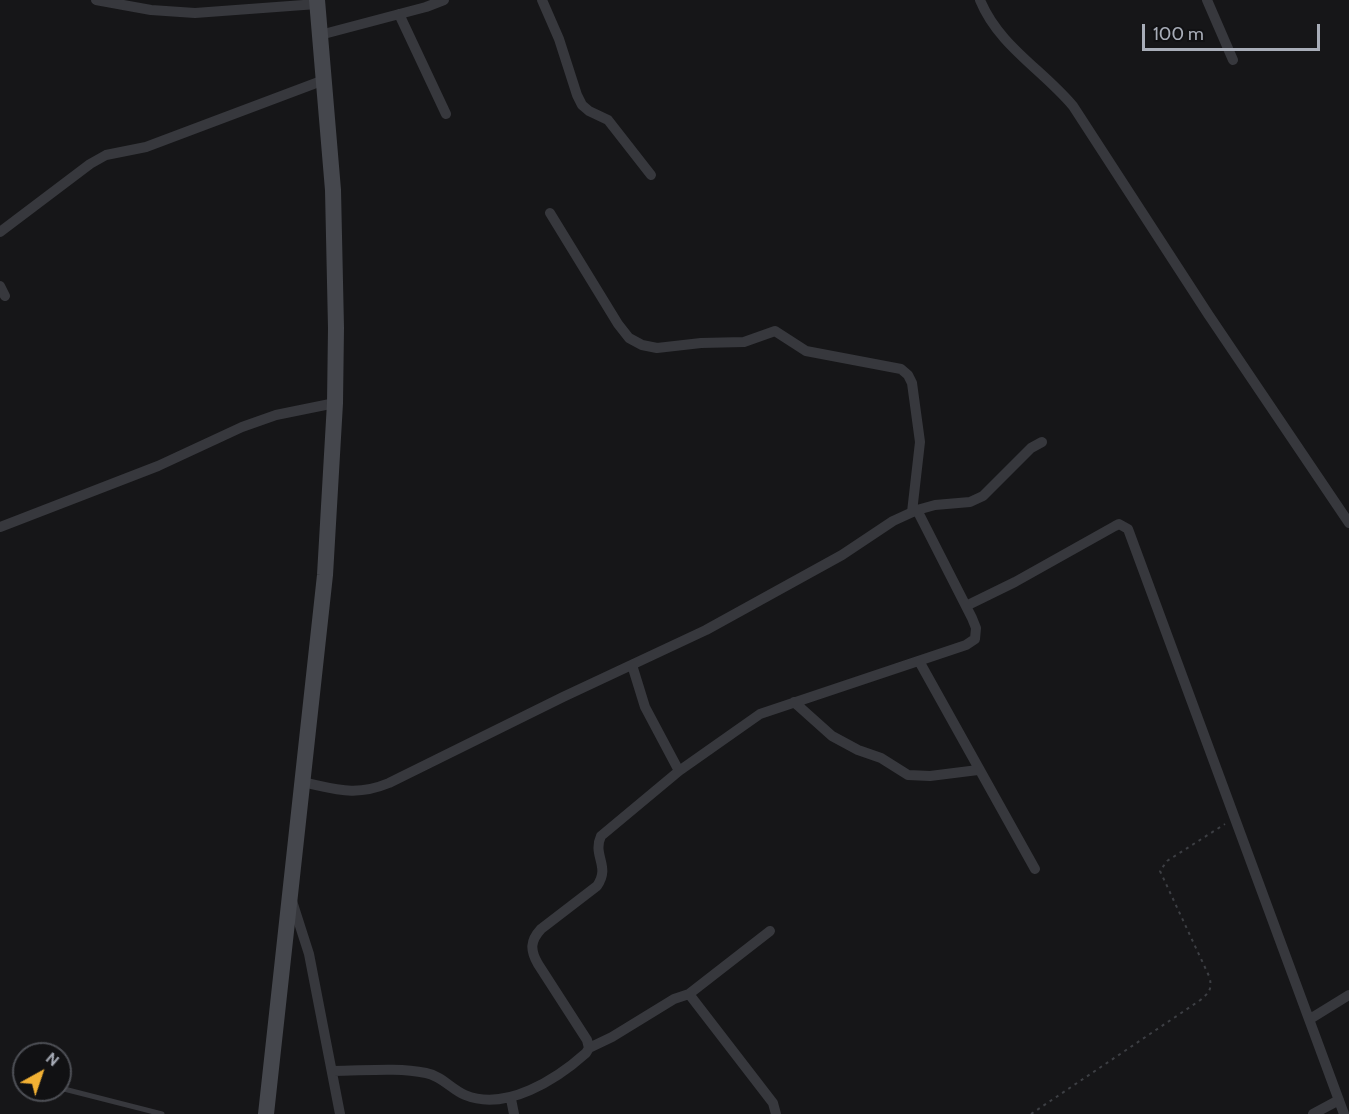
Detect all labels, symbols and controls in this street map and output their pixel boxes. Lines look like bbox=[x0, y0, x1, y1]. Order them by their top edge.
scale bar bbox=[1145, 12, 1324, 50]
text: 100 m bbox=[1153, 23, 1204, 45]
north arrow bbox=[12, 1042, 72, 1102]
text: N bbox=[42, 1048, 63, 1070]

